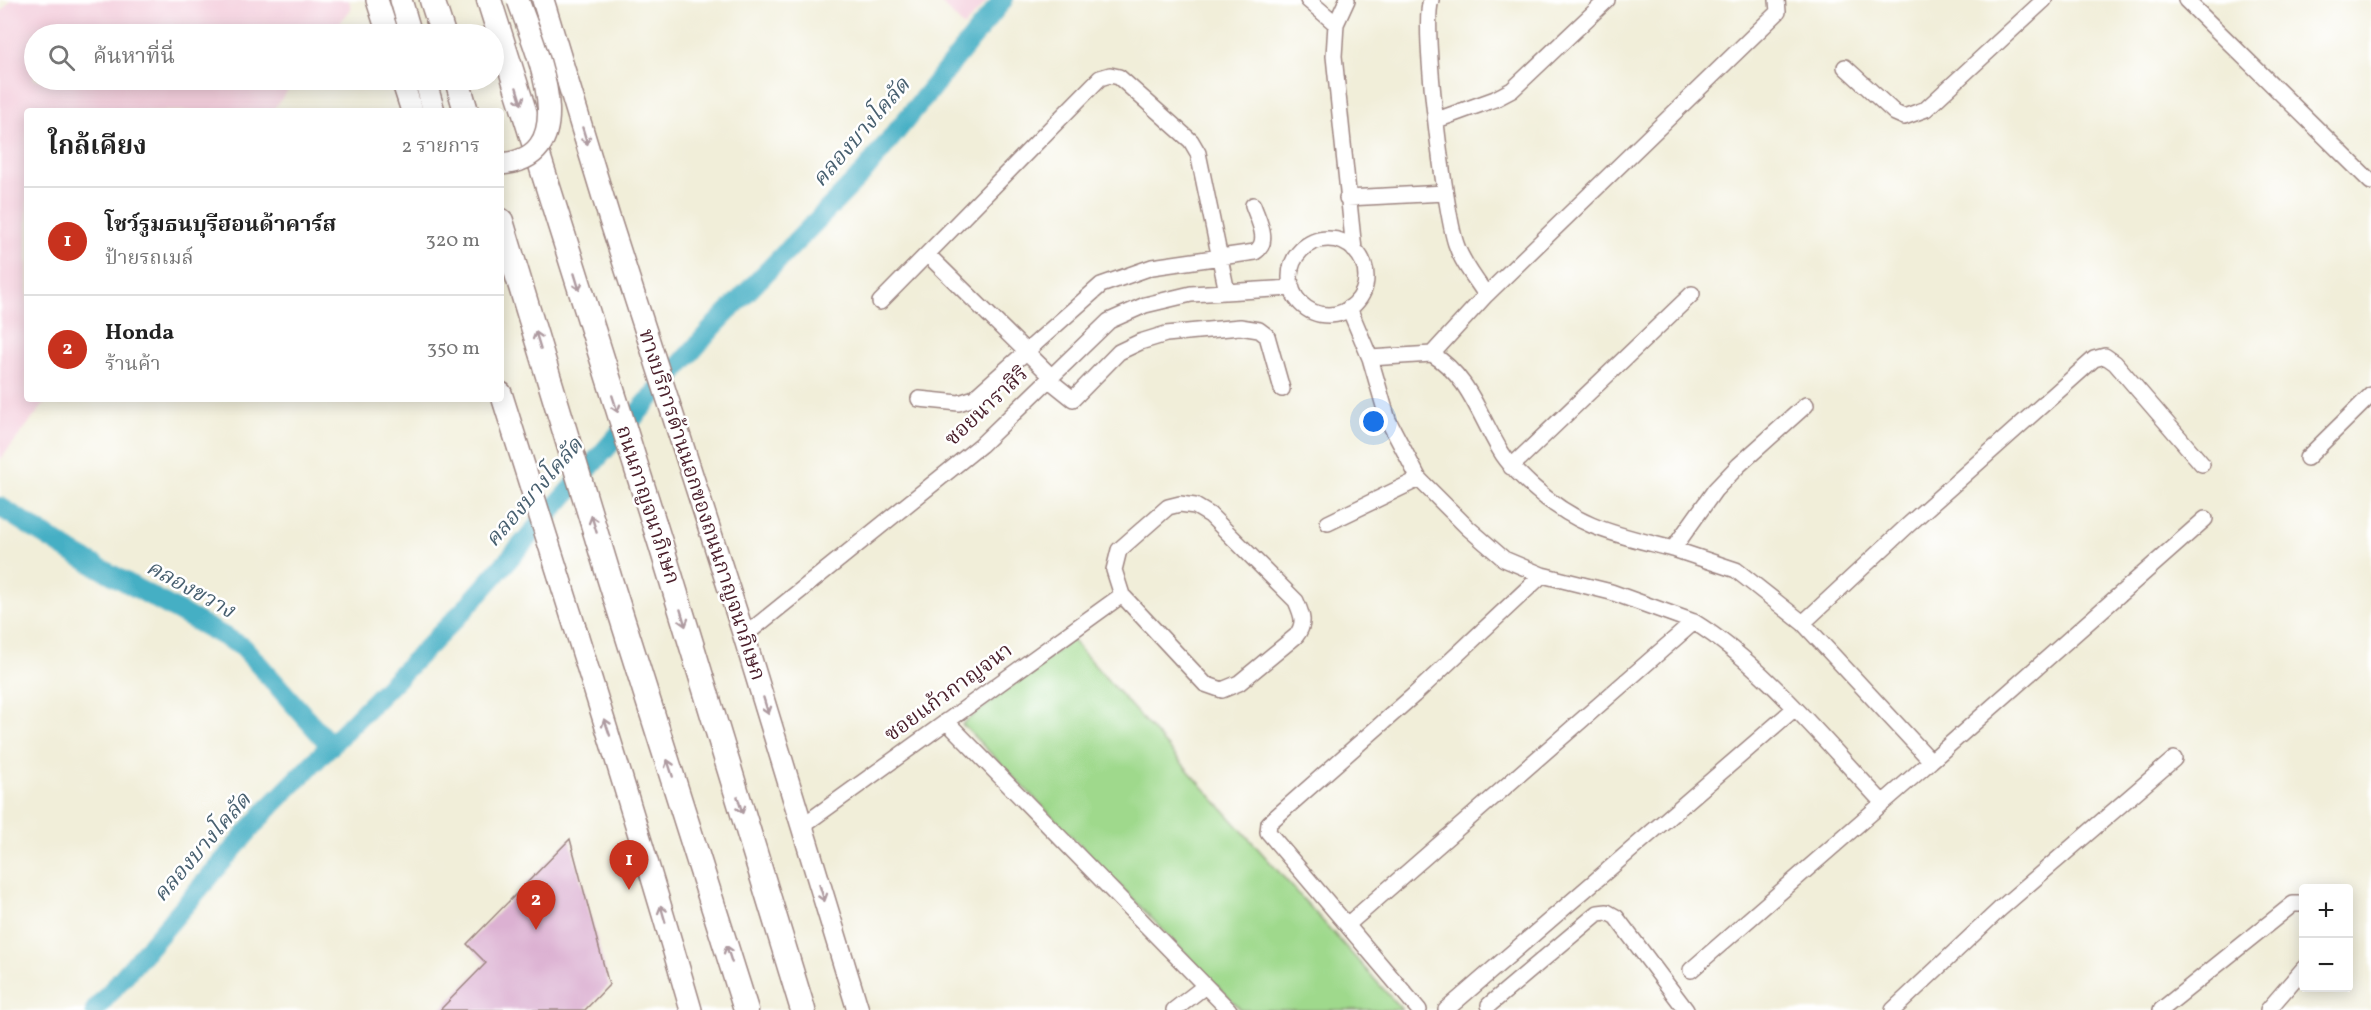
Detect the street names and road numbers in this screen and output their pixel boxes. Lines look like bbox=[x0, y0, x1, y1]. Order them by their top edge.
street label: ทางบริการด้านนอกของถนนกาญจนาภิเษก bbox=[630, 325, 772, 685]
street label: ซอยนาราสิริ bbox=[939, 361, 1035, 453]
street label: ถนนกาญจนาภิเษก bbox=[608, 422, 686, 588]
street label: ซอยแก้วกาญจนา bbox=[879, 637, 1019, 749]

